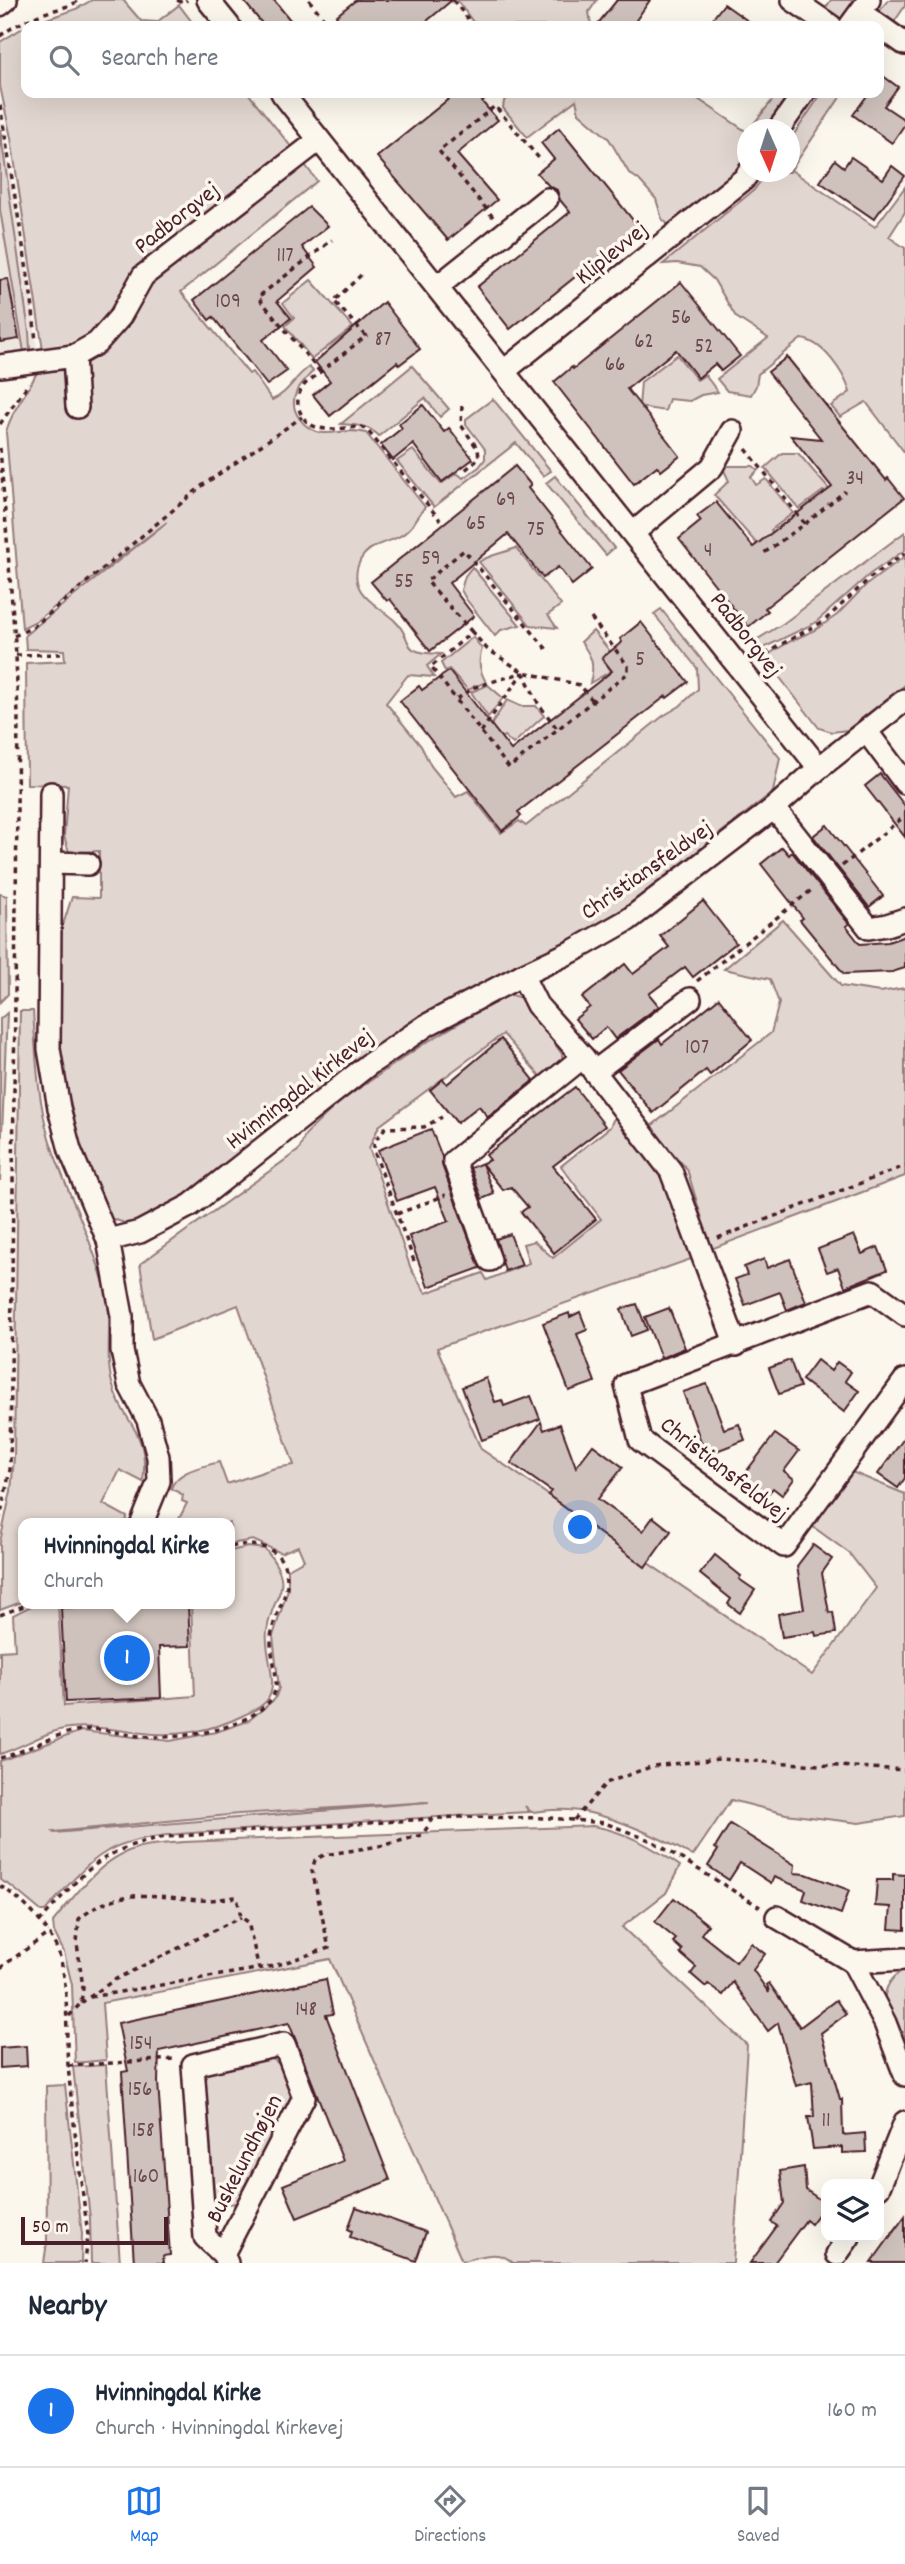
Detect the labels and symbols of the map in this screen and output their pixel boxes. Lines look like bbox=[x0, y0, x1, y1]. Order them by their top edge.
north arrow bbox=[737, 119, 800, 182]
street label: Padborgvej bbox=[128, 175, 228, 264]
street label: Kliplevvej bbox=[569, 214, 657, 294]
house number: 117 bbox=[276, 242, 294, 272]
house number: 109 bbox=[215, 288, 241, 318]
house number: 56 bbox=[671, 304, 691, 334]
house number: 87 bbox=[375, 326, 391, 356]
house number: 62 bbox=[634, 328, 654, 358]
house number: 52 bbox=[695, 333, 713, 363]
house number: 66 bbox=[605, 351, 625, 381]
house number: 34 bbox=[846, 465, 864, 495]
house number: 69 bbox=[496, 486, 516, 516]
house number: 65 bbox=[466, 510, 486, 540]
house number: 75 bbox=[527, 516, 545, 546]
house number: 4 bbox=[704, 537, 712, 567]
house number: 59 bbox=[421, 545, 441, 575]
house number: 55 bbox=[394, 568, 414, 598]
street label: Padborgvej bbox=[700, 586, 789, 686]
house number: 5 bbox=[635, 646, 645, 676]
street label: Christiansfeldvej bbox=[575, 813, 721, 930]
street label: Hvinningdal Kirkevej bbox=[219, 1021, 382, 1159]
house number: 107 bbox=[685, 1034, 709, 1064]
street label: Christiansfeldvej bbox=[652, 1409, 795, 1531]
your location bbox=[563, 1510, 597, 1544]
pin: 1 bbox=[104, 1632, 150, 1684]
house number: 148 bbox=[295, 1996, 317, 2026]
house number: 154 bbox=[129, 2030, 153, 2060]
house number: 156 bbox=[128, 2076, 152, 2106]
street label: Buskelundhøjen bbox=[199, 2089, 293, 2230]
house number: 11 bbox=[821, 2107, 831, 2137]
house number: 158 bbox=[132, 2117, 154, 2147]
house number: 160 bbox=[133, 2163, 159, 2193]
scale bar bbox=[21, 2214, 168, 2246]

